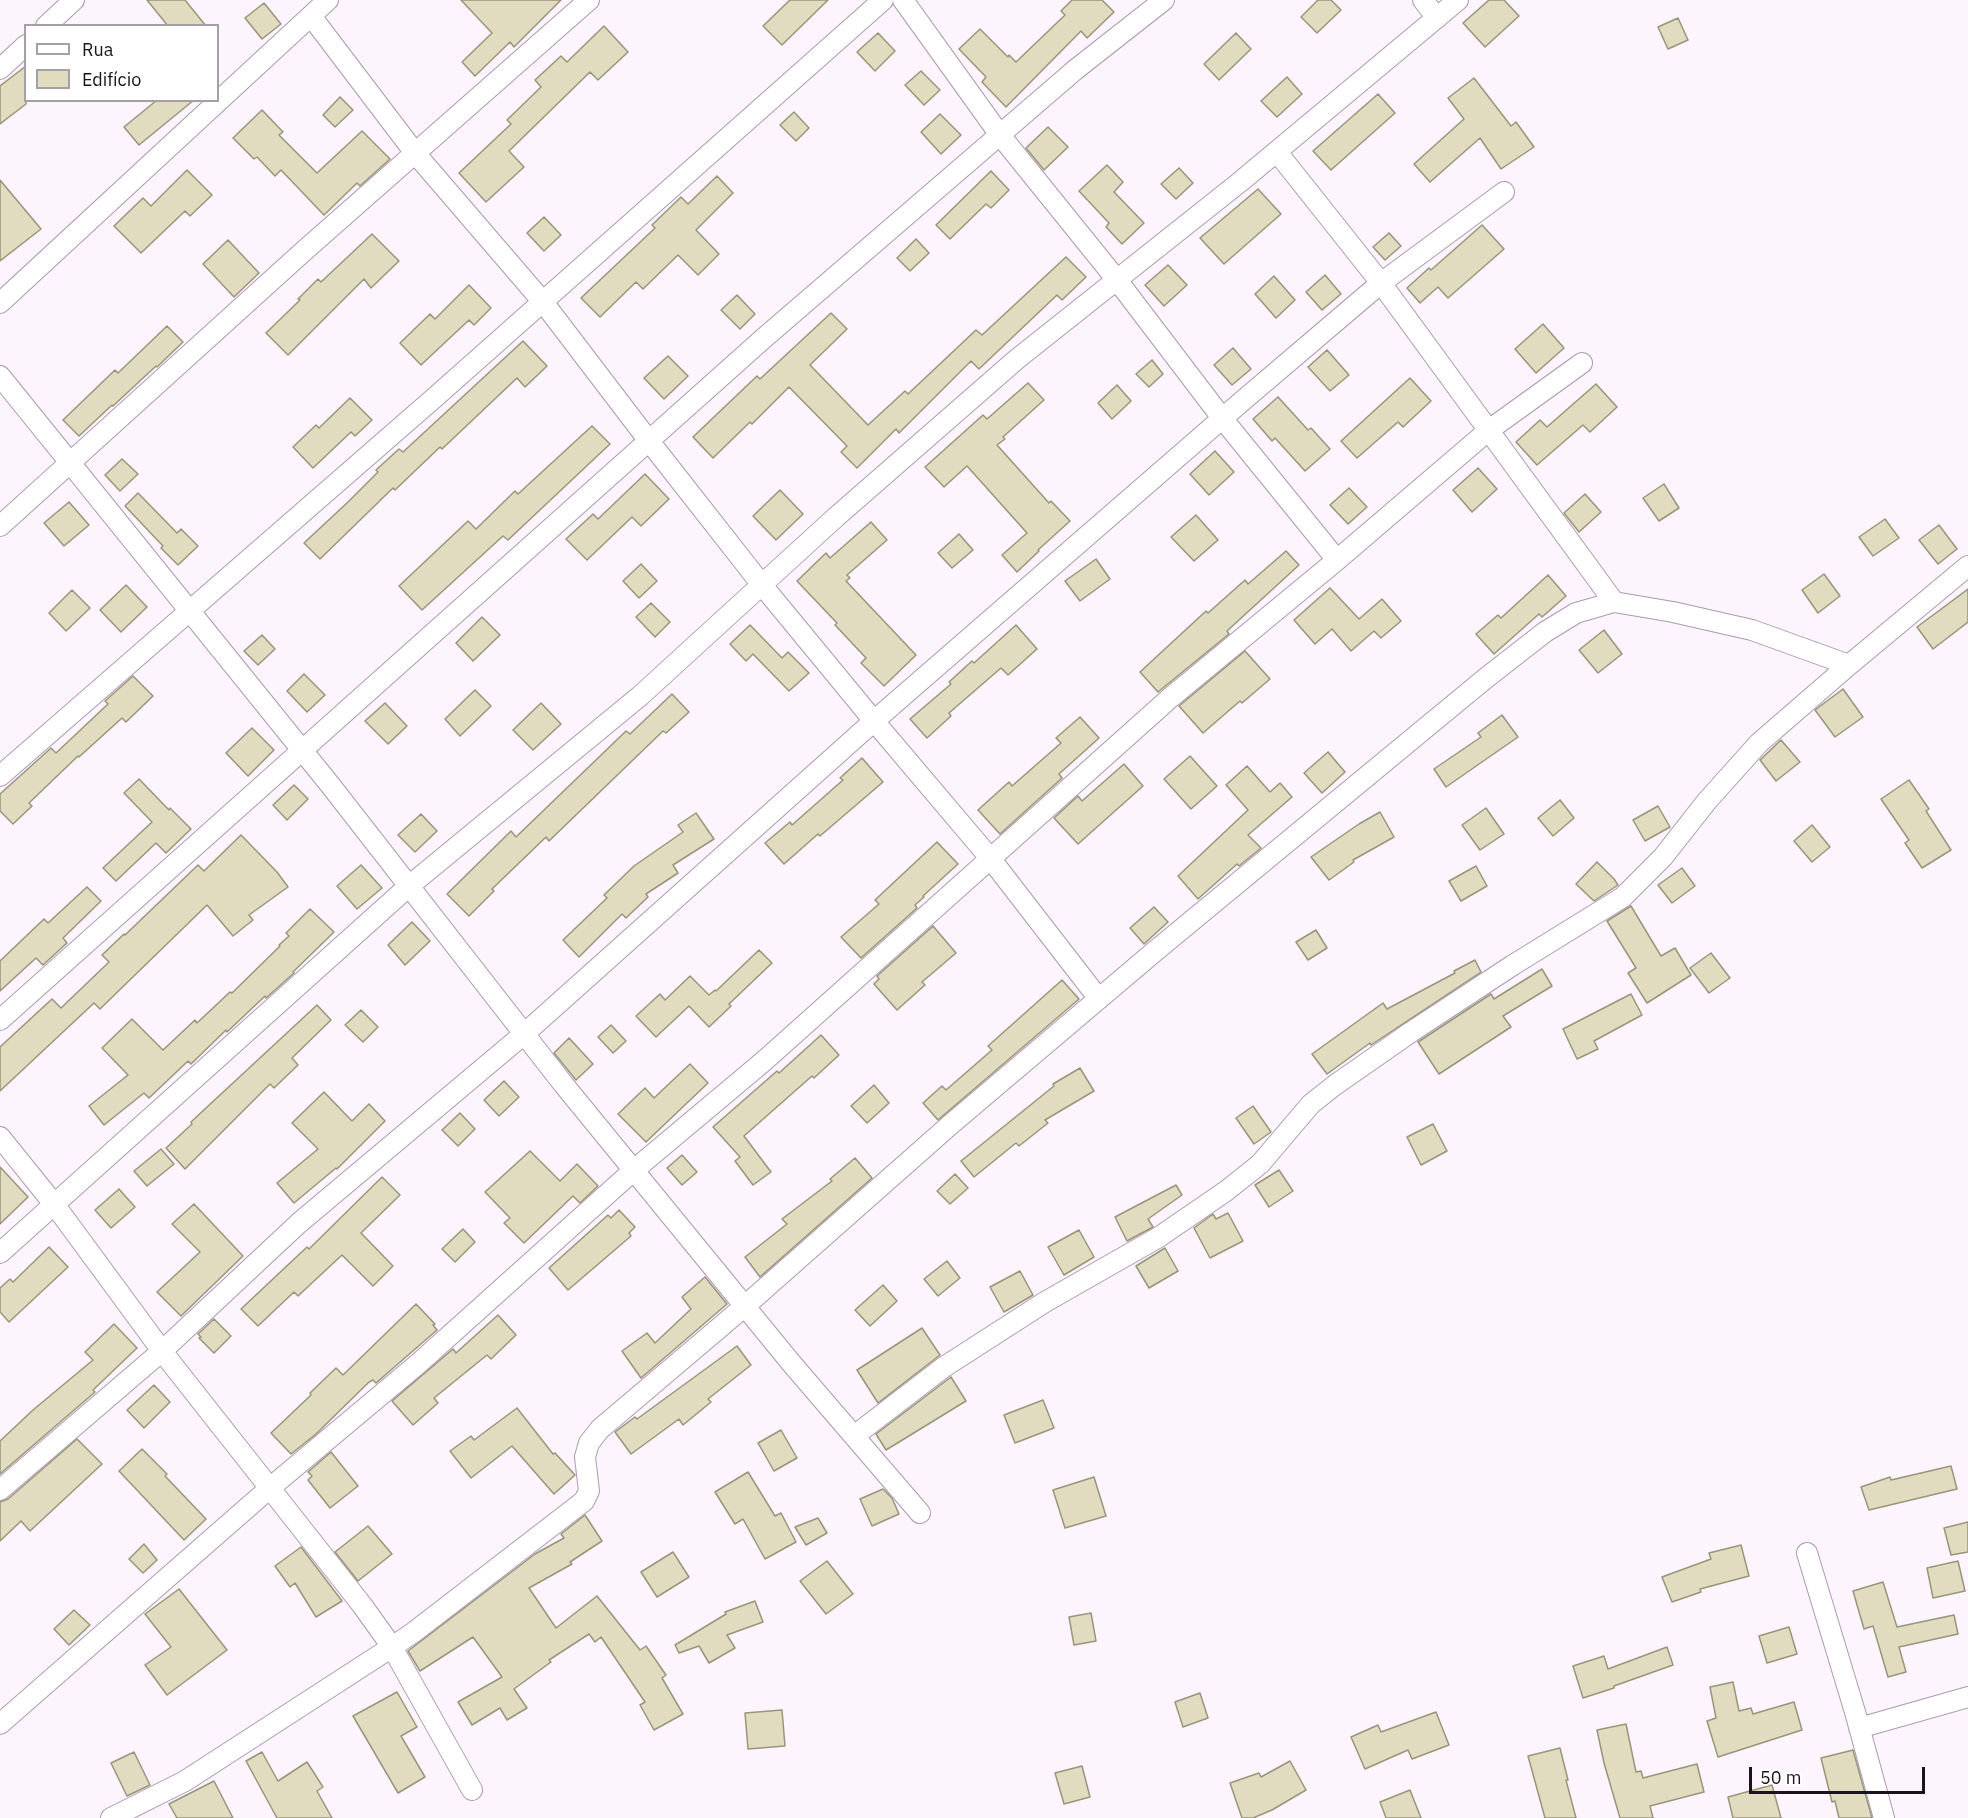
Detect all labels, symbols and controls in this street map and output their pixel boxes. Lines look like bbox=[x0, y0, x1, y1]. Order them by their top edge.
legend bbox=[24, 24, 219, 102]
text: Rua bbox=[82, 38, 113, 61]
text: Edifício bbox=[82, 68, 141, 91]
scale bar bbox=[1752, 1755, 1928, 1793]
text: 50 m bbox=[1760, 1766, 1802, 1789]

